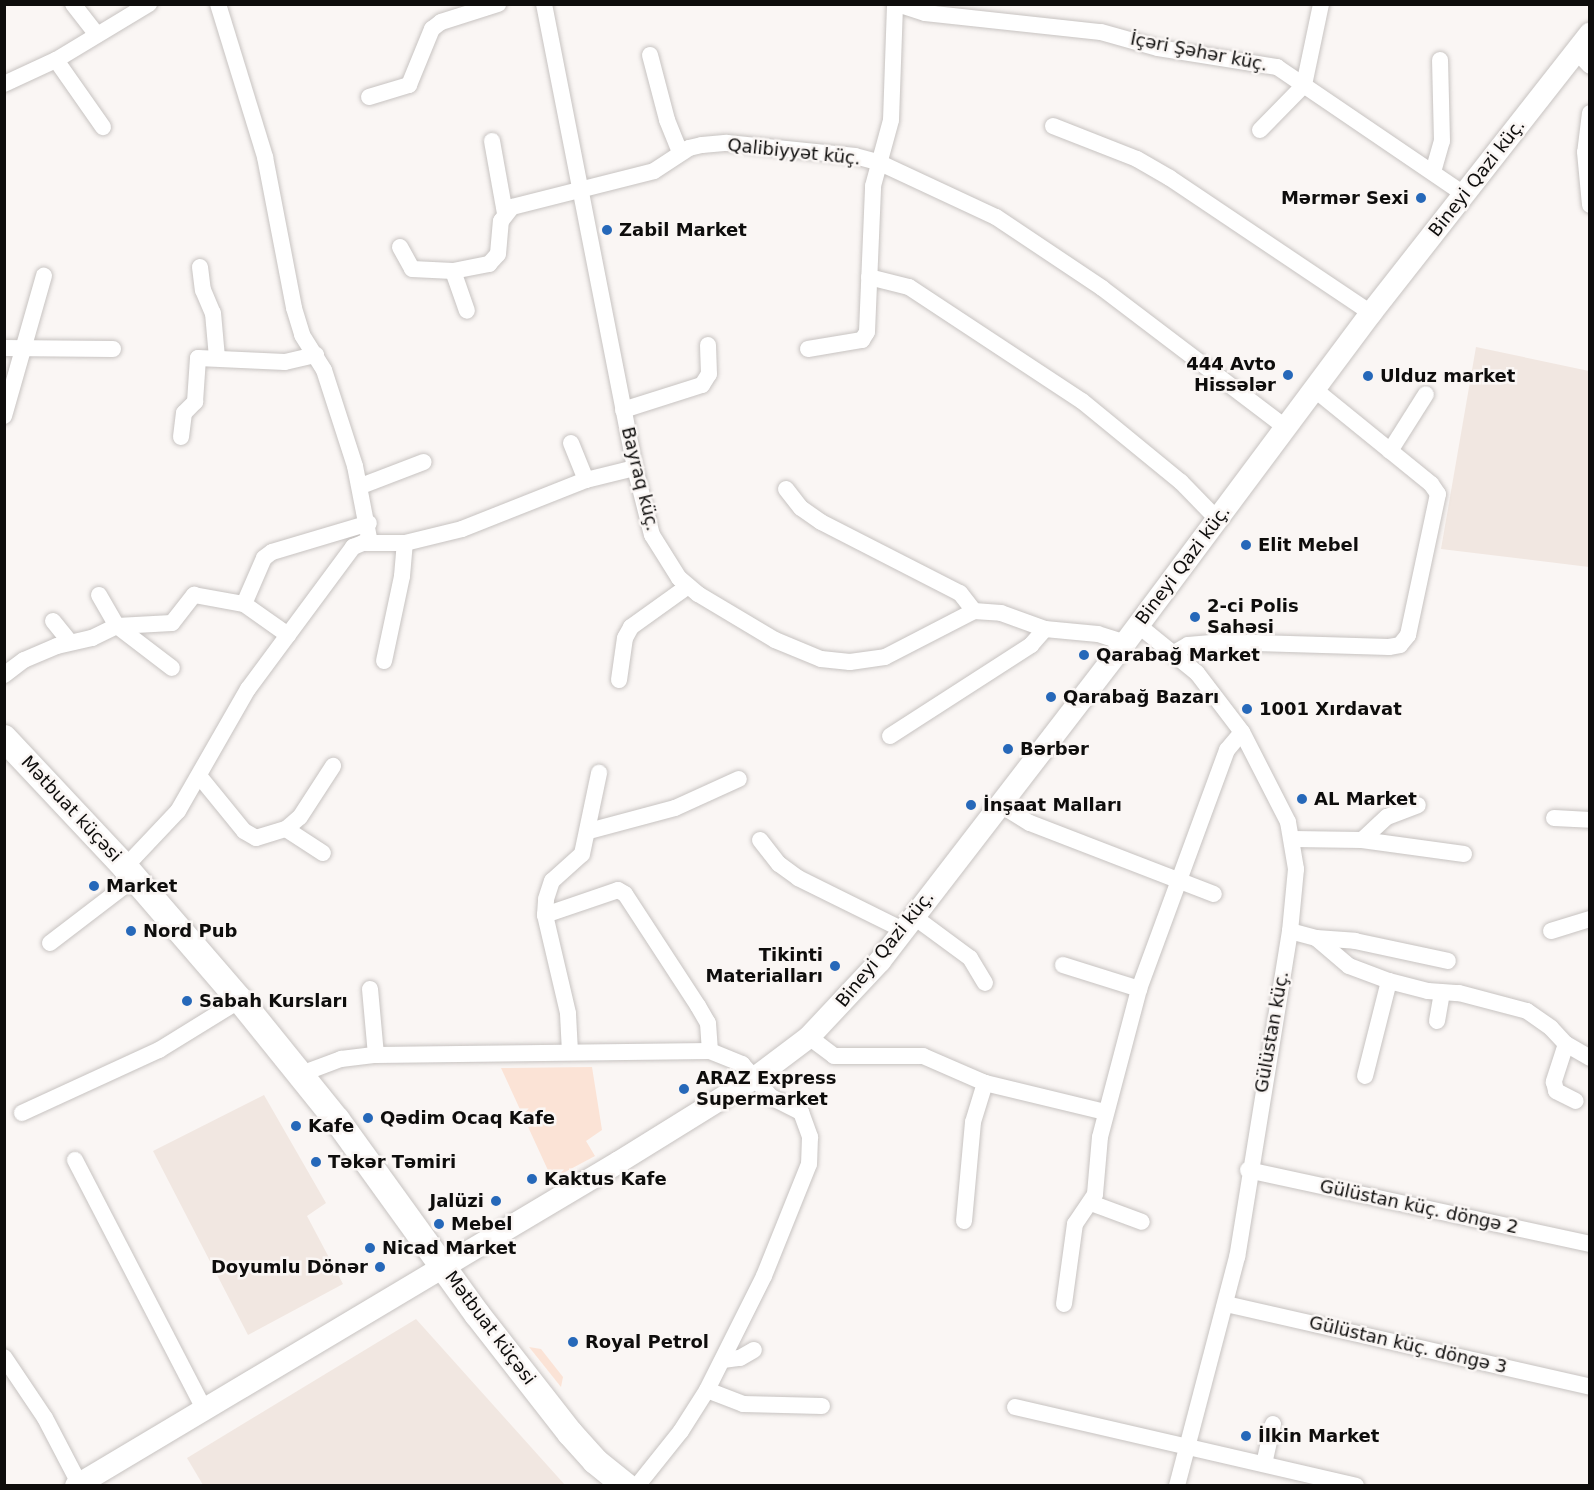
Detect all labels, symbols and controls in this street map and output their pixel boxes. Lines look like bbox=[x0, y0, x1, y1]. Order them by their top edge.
street label: İçəri Şəhər küç. bbox=[1129, 28, 1269, 76]
street label: Bineyi Qazi küç. bbox=[1424, 115, 1530, 241]
street label: Qalibiyyət küç. bbox=[726, 134, 862, 170]
place label: Mərmər Sexi bbox=[1281, 187, 1409, 209]
marker: Mərmər Sexi bbox=[1414, 191, 1428, 205]
place label: Zabil Market bbox=[619, 219, 747, 241]
marker: Zabil Market bbox=[600, 223, 614, 237]
place label: 444 Avto Hissələr bbox=[1186, 354, 1276, 397]
place label: Ulduz market bbox=[1380, 365, 1515, 387]
marker: 444 Avto Hissələr bbox=[1281, 368, 1295, 382]
marker: Ulduz market bbox=[1361, 369, 1375, 383]
street label: Bayraq küç. bbox=[617, 425, 663, 533]
street label: Bineyi Qazi küç. bbox=[1131, 501, 1235, 629]
place label: Elit Mebel bbox=[1258, 534, 1359, 556]
marker: Elit Mebel bbox=[1239, 538, 1253, 552]
place label: 2-ci Polis Sahəsi bbox=[1207, 596, 1299, 638]
marker: 2-ci Polis Sahəsi bbox=[1188, 610, 1202, 624]
place label: Qarabağ Market bbox=[1096, 644, 1260, 666]
marker: Qarabağ Market bbox=[1077, 648, 1091, 662]
place label: Qarabağ Bazarı bbox=[1063, 686, 1219, 708]
marker: Qarabağ Bazarı bbox=[1044, 690, 1058, 704]
place label: 1001 Xırdavat bbox=[1259, 698, 1402, 720]
marker: 1001 Xırdavat bbox=[1240, 702, 1254, 716]
place label: Bərbər bbox=[1020, 738, 1089, 760]
marker: Bərbər bbox=[1001, 742, 1015, 756]
street label: Mətbuat küçəsi bbox=[16, 752, 126, 866]
place label: AL Market bbox=[1314, 788, 1417, 810]
marker: AL Market bbox=[1295, 792, 1309, 806]
place label: İnşaat Malları bbox=[983, 794, 1122, 816]
marker: İnşaat Malları bbox=[964, 798, 978, 812]
place label: Market bbox=[106, 875, 177, 897]
marker: Market bbox=[87, 879, 101, 893]
street label: Bineyi Qazi küç. bbox=[831, 886, 939, 1012]
place label: Nord Pub bbox=[143, 920, 237, 942]
marker: Nord Pub bbox=[124, 924, 138, 938]
place label: Tikinti Materialları bbox=[705, 945, 823, 988]
marker: Tikinti Materialları bbox=[828, 959, 842, 973]
street label: Gülüstan küç. bbox=[1251, 969, 1293, 1095]
place label: Sabah Kursları bbox=[199, 990, 348, 1012]
marker: Sabah Kursları bbox=[180, 994, 194, 1008]
place label: ARAZ Express Supermarket bbox=[696, 1068, 836, 1110]
marker: ARAZ Express Supermarket bbox=[677, 1082, 691, 1096]
place label: Qədim Ocaq Kafe bbox=[380, 1107, 555, 1129]
marker: Qədim Ocaq Kafe bbox=[361, 1111, 375, 1125]
place label: Kafe bbox=[308, 1115, 354, 1137]
marker: Kafe bbox=[289, 1119, 303, 1133]
place label: Təkər Təmiri bbox=[328, 1151, 456, 1173]
marker: Təkər Təmiri bbox=[309, 1155, 323, 1169]
place label: Kaktus Kafe bbox=[544, 1168, 667, 1190]
marker: Kaktus Kafe bbox=[525, 1172, 539, 1186]
street label: Gülüstan küç. döngə 2 bbox=[1318, 1175, 1520, 1239]
place label: Jalüzi bbox=[430, 1190, 484, 1212]
marker: Jalüzi bbox=[489, 1194, 503, 1208]
place label: Mebel bbox=[451, 1213, 512, 1235]
marker: Mebel bbox=[432, 1217, 446, 1231]
place label: Nicad Market bbox=[382, 1237, 516, 1259]
marker: Nicad Market bbox=[363, 1241, 377, 1255]
place label: Doyumlu Dönər bbox=[211, 1256, 368, 1278]
marker: Doyumlu Dönər bbox=[373, 1260, 387, 1274]
street label: Mətbuat küçəsi bbox=[440, 1267, 540, 1389]
street label: Gülüstan küç. döngə 3 bbox=[1307, 1312, 1509, 1378]
place label: Royal Petrol bbox=[585, 1331, 709, 1353]
marker: Royal Petrol bbox=[566, 1335, 580, 1349]
place label: İlkin Market bbox=[1258, 1425, 1379, 1447]
marker: İlkin Market bbox=[1239, 1429, 1253, 1443]

